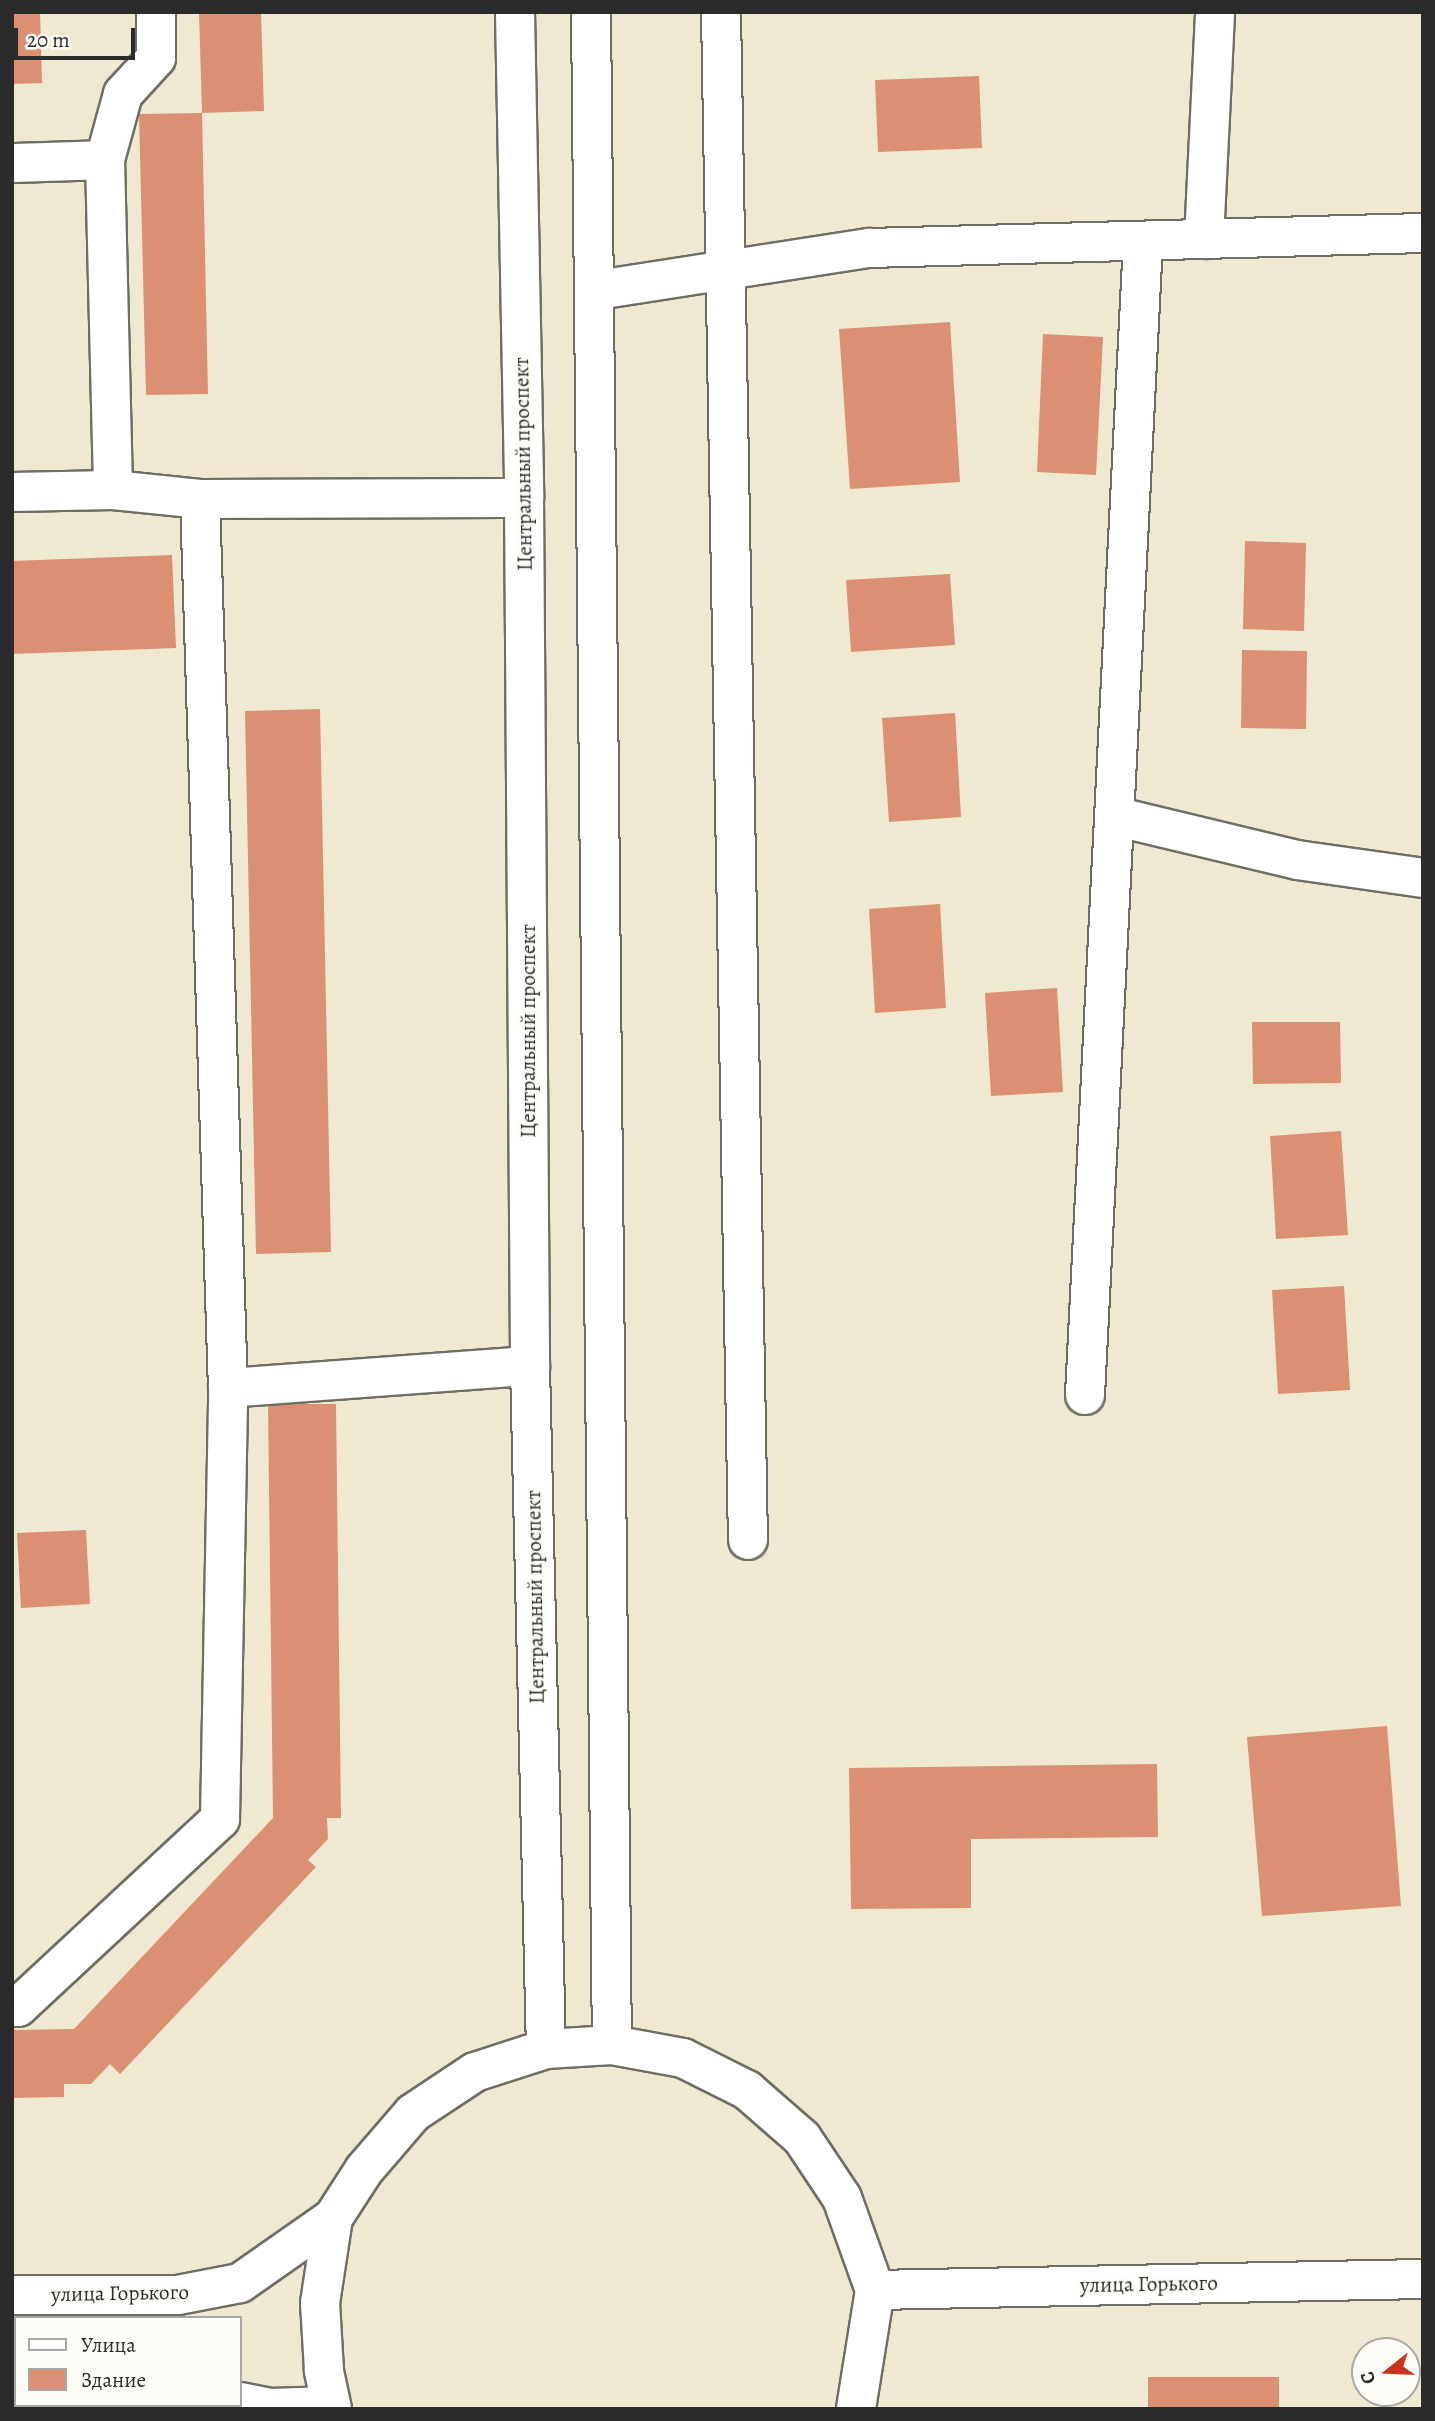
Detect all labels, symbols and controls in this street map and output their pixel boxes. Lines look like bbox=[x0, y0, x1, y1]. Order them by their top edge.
scale bar bbox=[18, 14, 138, 58]
text: 20 m bbox=[27, 26, 70, 54]
street label: Центральный проспект bbox=[509, 357, 537, 571]
street label: Центральный проспект bbox=[515, 924, 541, 1138]
street label: Центральный проспект bbox=[521, 1490, 549, 1704]
street label: улица Горького bbox=[1080, 2270, 1218, 2298]
street label: улица Горького bbox=[51, 2279, 189, 2307]
legend bbox=[14, 2316, 242, 2407]
text: Улица bbox=[81, 2331, 136, 2359]
north arrow bbox=[1351, 2337, 1421, 2407]
text: Здание bbox=[81, 2366, 146, 2394]
text: С bbox=[1354, 2368, 1382, 2387]

